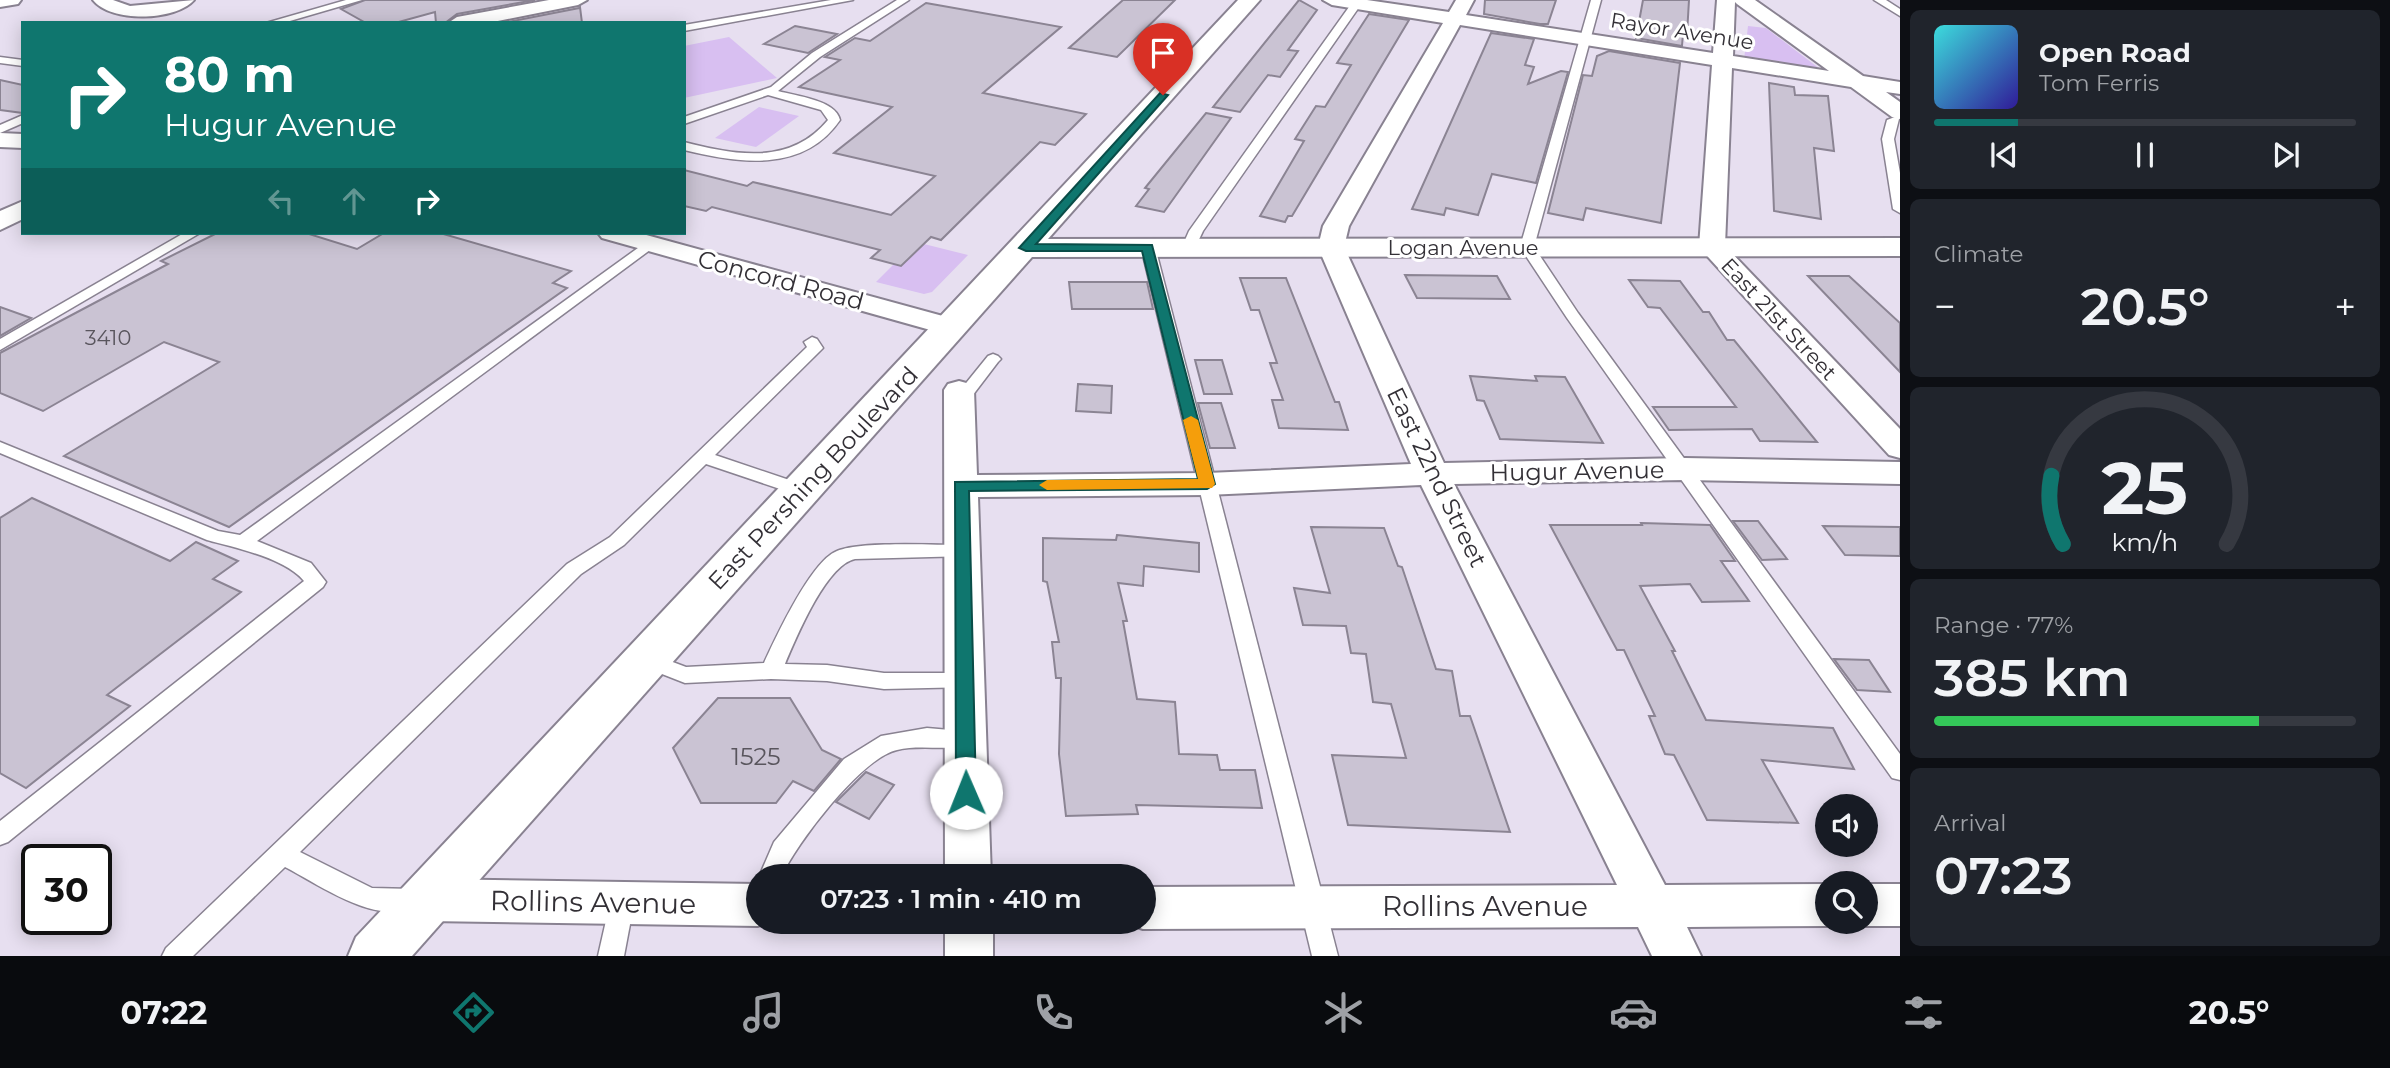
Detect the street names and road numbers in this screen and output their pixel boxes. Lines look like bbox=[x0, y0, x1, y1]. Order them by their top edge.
street label: Rayor Avenue bbox=[1609, 7, 1755, 55]
street label: Logan Avenue bbox=[1387, 235, 1539, 260]
street label: Concord Road bbox=[695, 244, 867, 316]
street label: East 21st Street bbox=[1716, 253, 1842, 385]
street label: East Pershing Boulevard bbox=[702, 360, 924, 596]
street label: East 22nd Street bbox=[1381, 382, 1493, 572]
street label: Hugur Avenue bbox=[1489, 455, 1665, 487]
street label: Rollins Avenue bbox=[490, 883, 696, 921]
street label: Rollins Avenue bbox=[1382, 889, 1588, 923]

